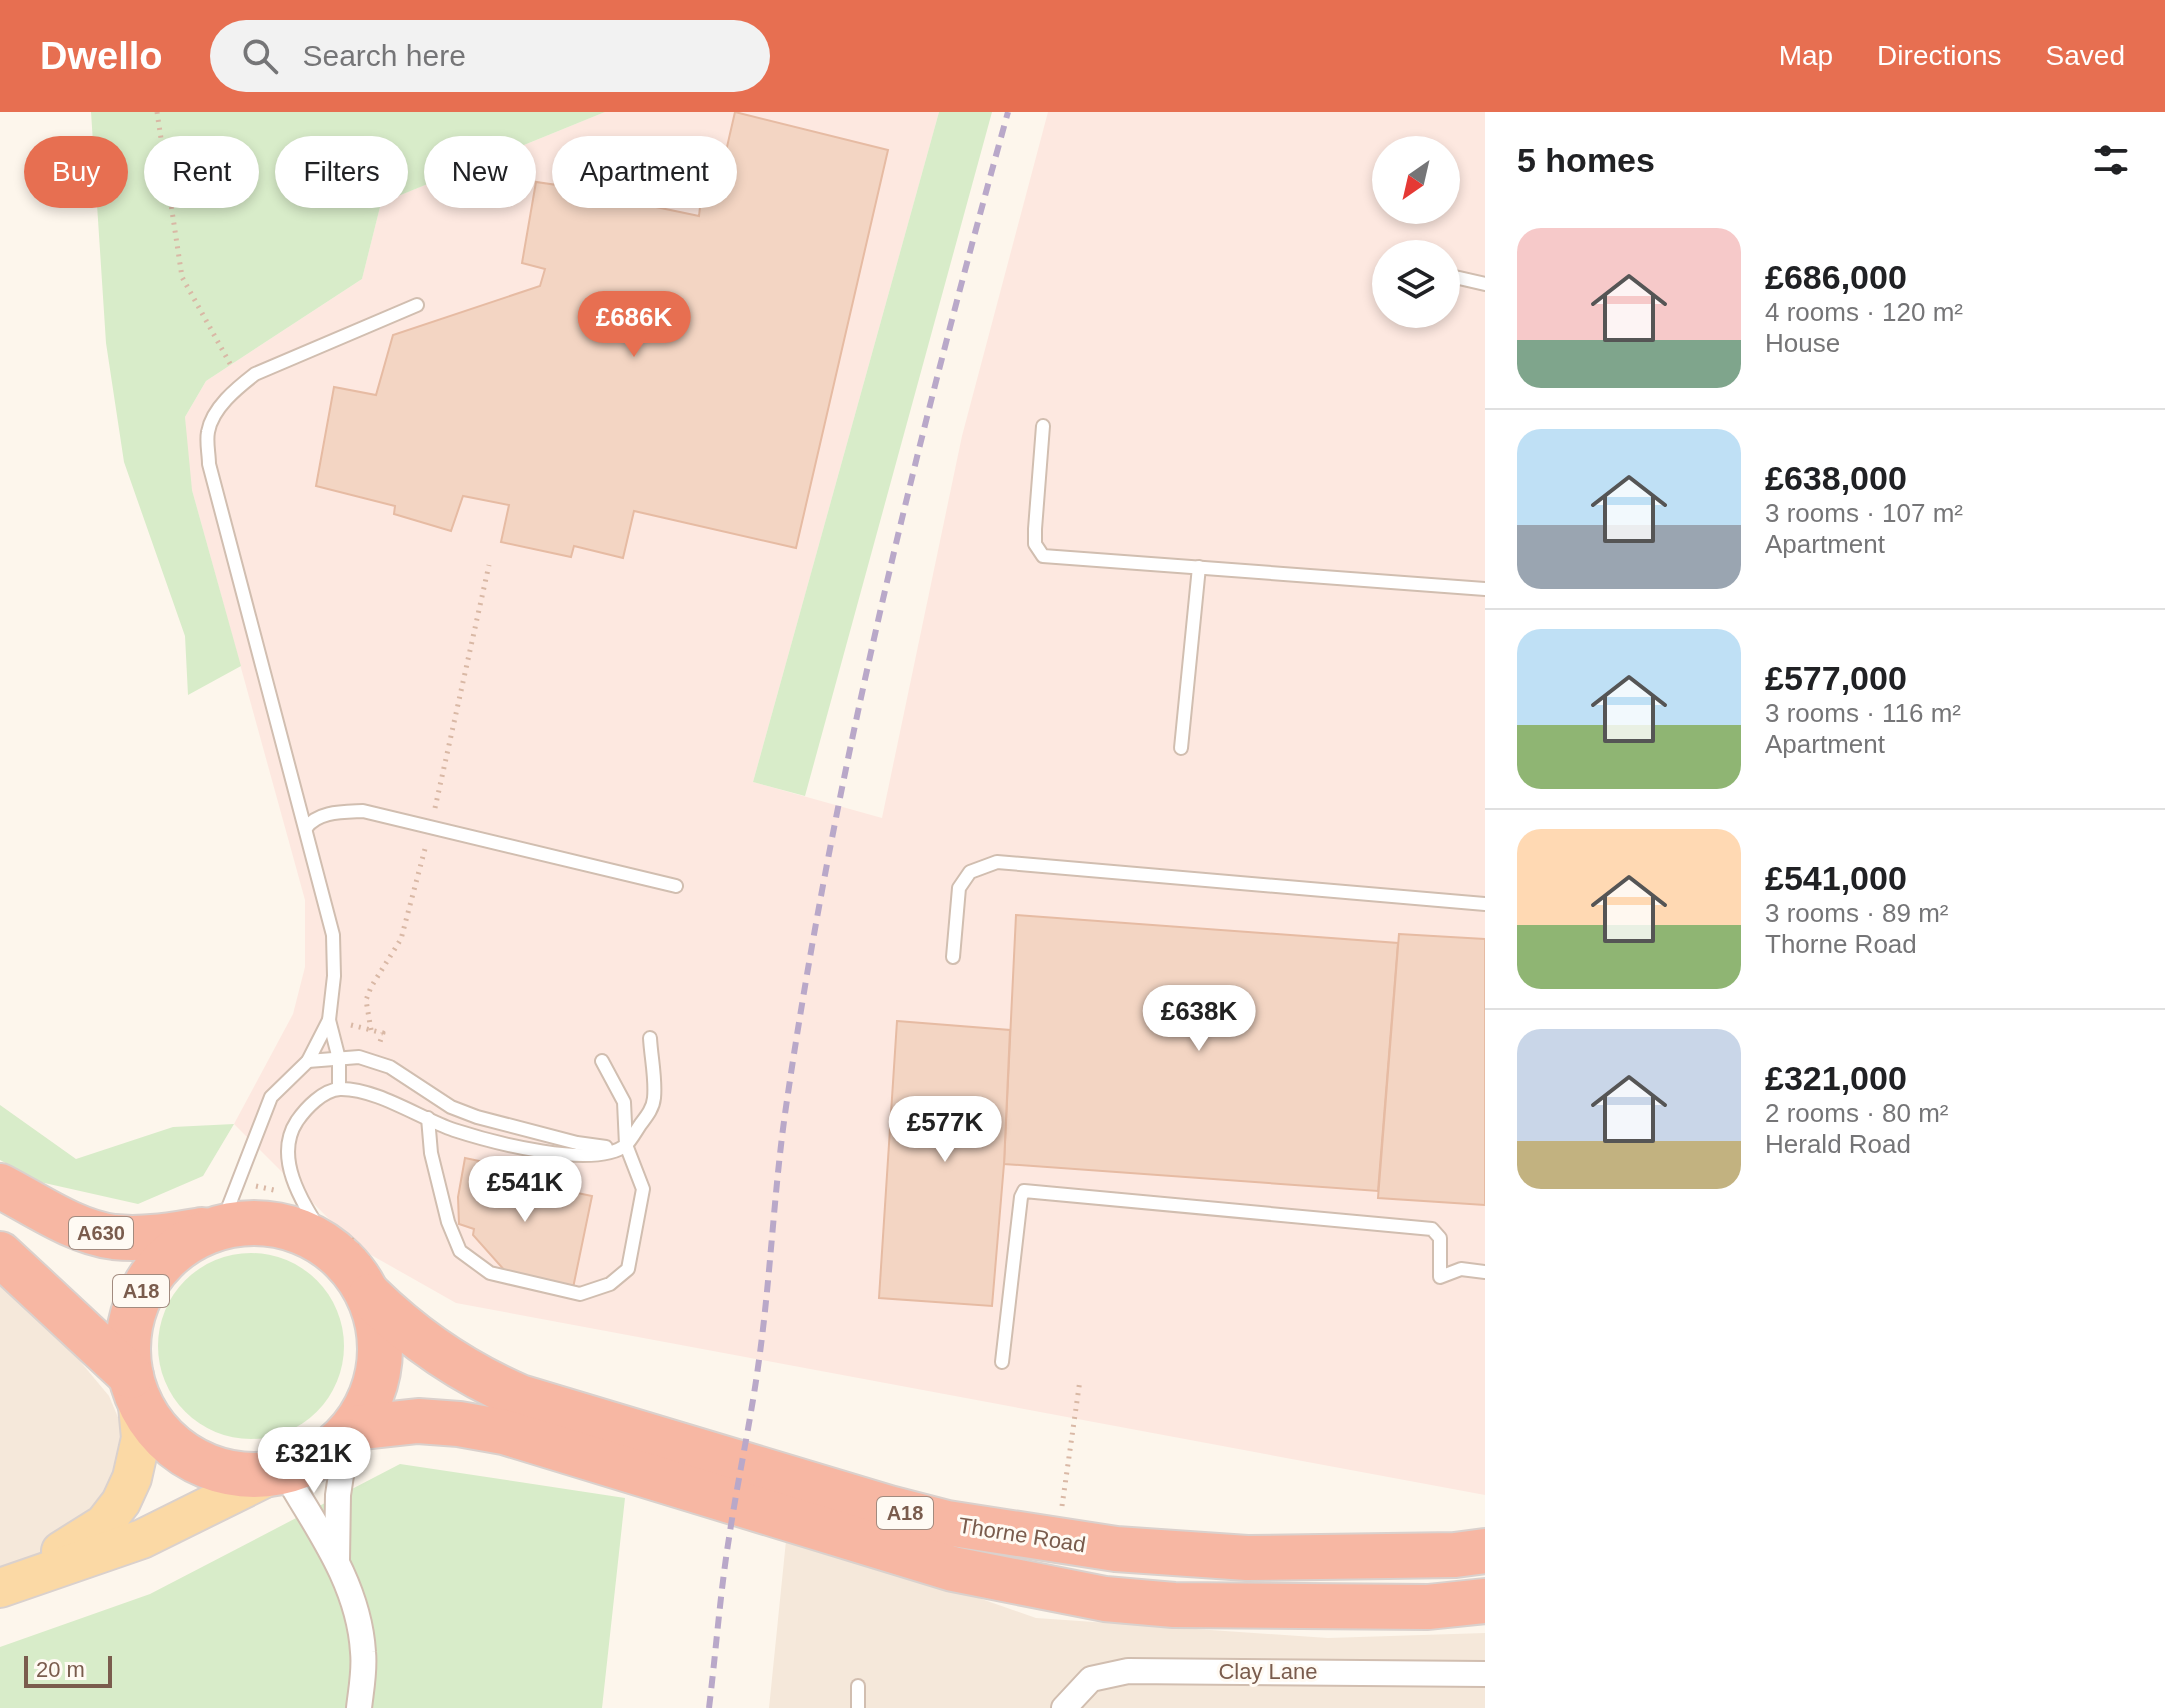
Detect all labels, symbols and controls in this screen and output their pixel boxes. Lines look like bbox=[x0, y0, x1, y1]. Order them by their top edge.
search box bbox=[210, 20, 770, 92]
icon: search bbox=[238, 34, 282, 78]
text: Dwello bbox=[40, 35, 162, 77]
text: Search here bbox=[302, 39, 466, 72]
text: Map bbox=[1779, 40, 1833, 71]
text: Directions bbox=[1877, 40, 2002, 71]
text: Saved bbox=[2046, 40, 2125, 71]
chip: Buy bbox=[24, 136, 128, 208]
chip: Rent bbox=[144, 136, 259, 208]
chip: Filters bbox=[275, 136, 408, 208]
chip: New bbox=[424, 136, 536, 208]
chip: Apartment bbox=[552, 136, 737, 208]
north arrow bbox=[1372, 136, 1460, 224]
map controls bbox=[1372, 136, 1460, 328]
icon: filters bbox=[2089, 138, 2133, 182]
text: 5 homes bbox=[1517, 141, 1655, 179]
button: layers bbox=[1372, 240, 1460, 328]
text: £686,000 bbox=[1765, 258, 1907, 296]
icon: home bbox=[1581, 260, 1677, 356]
pin: £686K bbox=[578, 291, 690, 359]
text: 4 rooms · 120 m² bbox=[1765, 297, 1963, 327]
text: £686K bbox=[596, 302, 672, 332]
text: House bbox=[1765, 328, 1840, 358]
text: £638,000 bbox=[1765, 459, 1907, 497]
icon: home bbox=[1581, 461, 1677, 557]
text: 3 rooms · 107 m² bbox=[1765, 498, 1963, 528]
text: Apartment bbox=[1765, 529, 1885, 559]
text: £577,000 bbox=[1765, 659, 1907, 697]
icon: home bbox=[1581, 661, 1677, 757]
text: 3 rooms · 116 m² bbox=[1765, 698, 1961, 728]
text: Apartment bbox=[1765, 729, 1885, 759]
text: £541,000 bbox=[1765, 859, 1907, 897]
icon: home bbox=[1581, 861, 1677, 957]
text: 3 rooms · 89 m² bbox=[1765, 898, 1949, 928]
text: Thorne Road bbox=[1765, 929, 1917, 959]
pin: £638K bbox=[1143, 985, 1255, 1053]
text: £638K bbox=[1161, 996, 1237, 1026]
text: £321,000 bbox=[1765, 1059, 1907, 1097]
icon: home bbox=[1581, 1061, 1677, 1157]
pin: £577K bbox=[889, 1096, 1001, 1164]
text: 2 rooms · 80 m² bbox=[1765, 1098, 1949, 1128]
text: £577K bbox=[907, 1107, 983, 1137]
text: Herald Road bbox=[1765, 1129, 1911, 1159]
pin: £541K bbox=[469, 1156, 581, 1224]
text: £541K bbox=[487, 1167, 563, 1197]
road number: A630 bbox=[69, 1217, 133, 1249]
road number: A18 bbox=[113, 1275, 169, 1307]
pin: £321K bbox=[258, 1427, 370, 1495]
text: £321K bbox=[276, 1438, 352, 1468]
road number: A18 bbox=[877, 1497, 933, 1529]
street label: Thorne Road bbox=[957, 1513, 1087, 1557]
scale bar bbox=[24, 1652, 112, 1688]
text: 20 m bbox=[36, 1657, 85, 1682]
street label: Clay Lane bbox=[1218, 1659, 1318, 1684]

